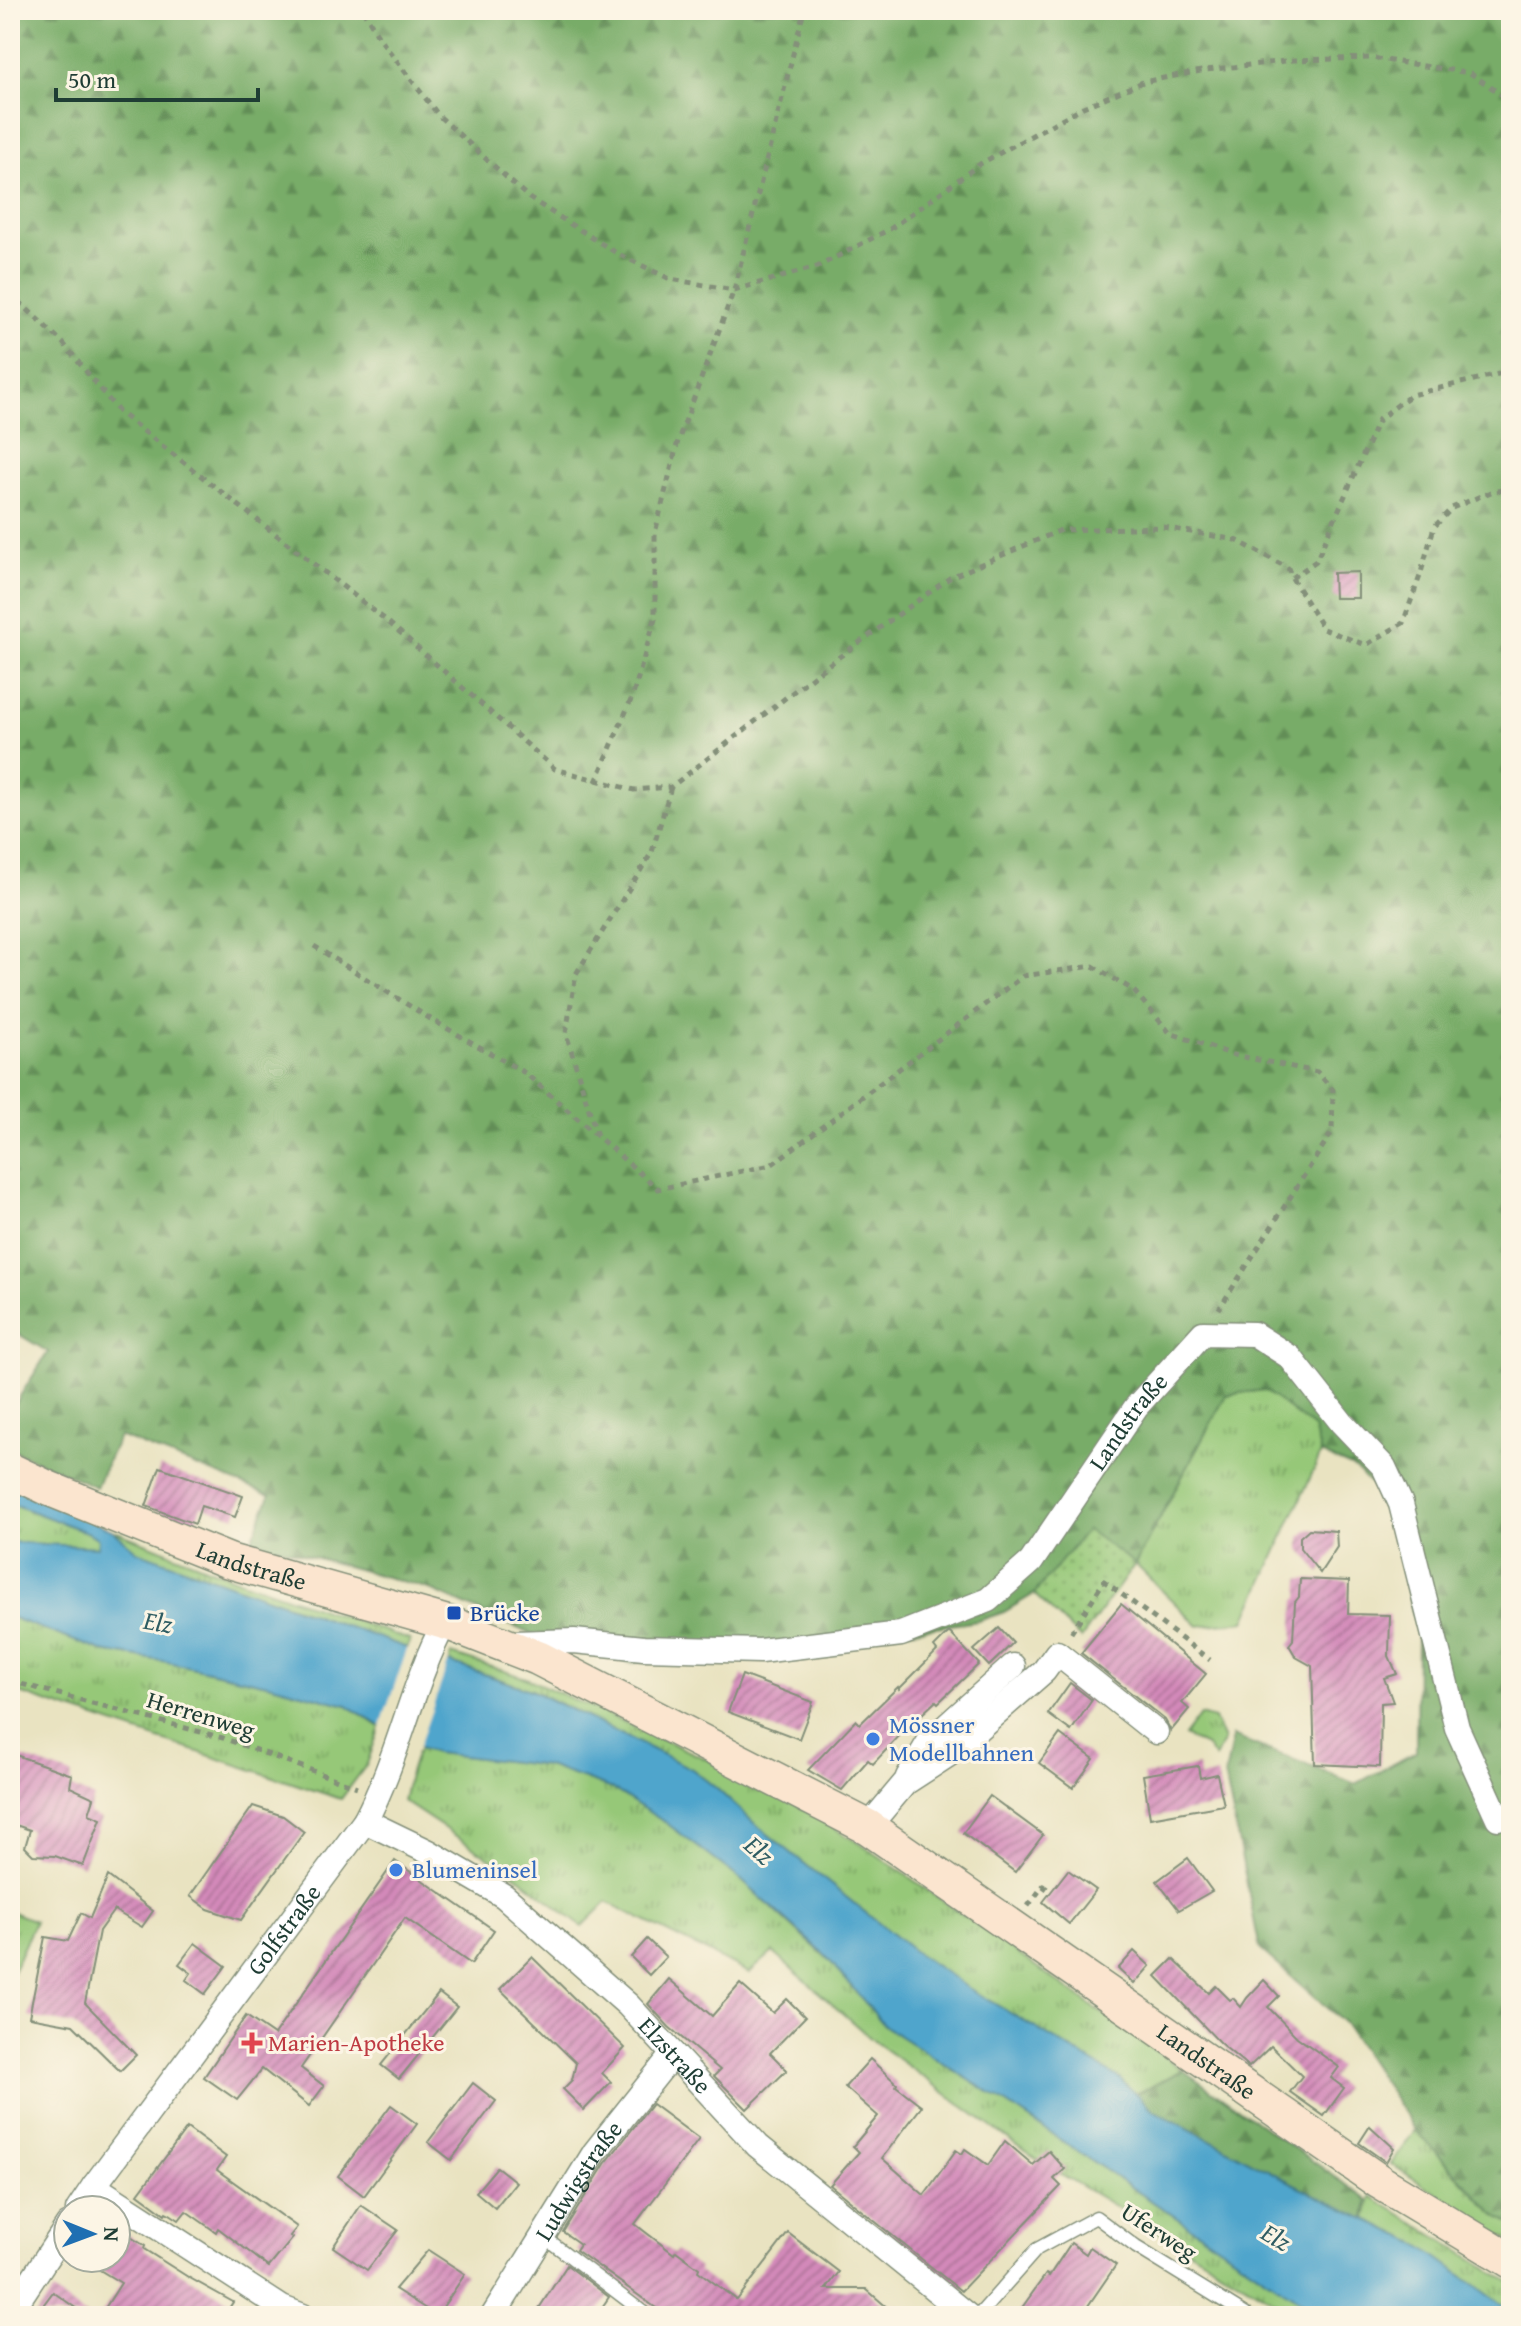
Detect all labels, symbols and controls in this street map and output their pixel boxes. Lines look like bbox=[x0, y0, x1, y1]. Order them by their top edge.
scale bar bbox=[56, 52, 258, 102]
text: 50 m bbox=[68, 62, 116, 97]
street label: Landstraße bbox=[1080, 1365, 1176, 1477]
street label: Landstraße bbox=[191, 1532, 311, 1599]
place label: Brücke bbox=[470, 1595, 540, 1630]
water label: Elz bbox=[140, 1600, 176, 1643]
marker: Brücke bbox=[445, 1604, 463, 1622]
street label: Herrenweg bbox=[143, 1682, 259, 1748]
place label: Mössner Modellbahnen bbox=[889, 1707, 1034, 1770]
marker: Mössner Modellbahnen bbox=[864, 1730, 882, 1748]
water label: Elz bbox=[735, 1825, 783, 1874]
place label: Blumeninsel bbox=[412, 1852, 538, 1887]
marker: Blumeninsel bbox=[387, 1861, 405, 1879]
street label: Golfstraße bbox=[238, 1877, 329, 1982]
street label: Elzstraße bbox=[630, 2009, 720, 2102]
street label: Landstraße bbox=[1150, 2014, 1263, 2108]
place label: Marien-Apotheke bbox=[268, 2025, 445, 2060]
marker: Marien-Apotheke bbox=[243, 2034, 261, 2052]
street label: Ludwigstraße bbox=[526, 2113, 631, 2248]
north arrow bbox=[52, 2194, 132, 2274]
street label: Uferweg bbox=[1114, 2194, 1204, 2269]
water label: Elz bbox=[1253, 2212, 1299, 2261]
text: N bbox=[96, 2227, 128, 2242]

